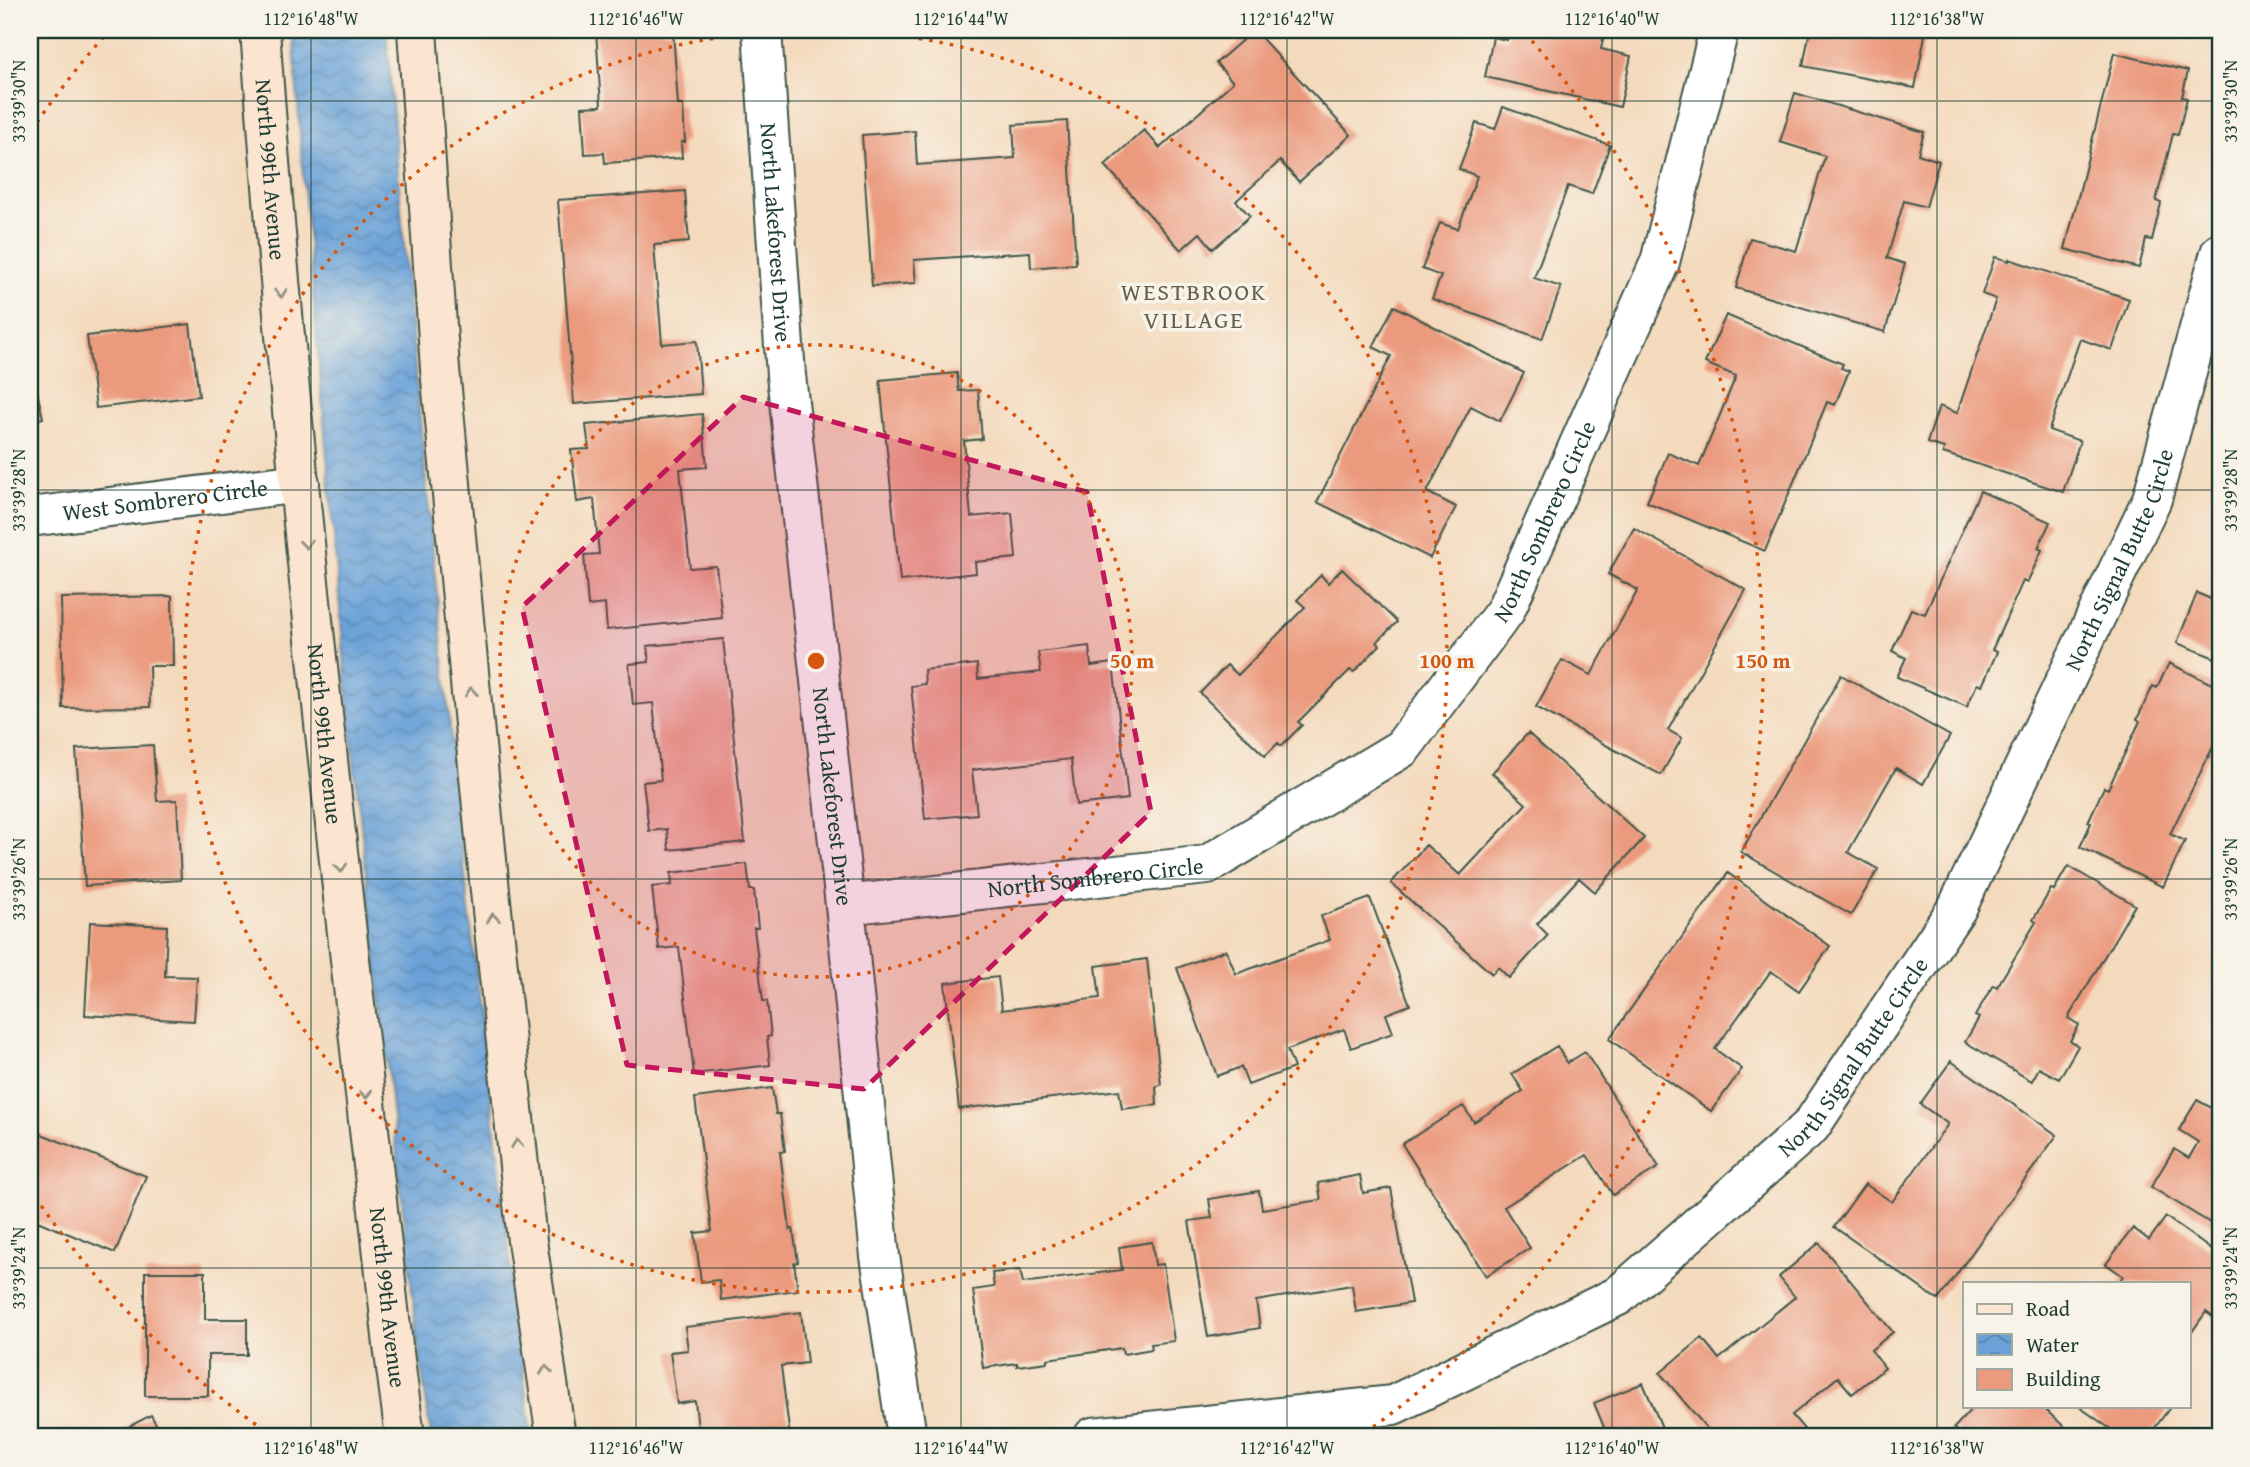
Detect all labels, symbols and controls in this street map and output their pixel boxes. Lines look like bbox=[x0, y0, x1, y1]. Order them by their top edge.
text: 112°16'48"W bbox=[264, 5, 359, 32]
text: 112°16'46"W bbox=[589, 5, 684, 32]
text: 112°16'44"W bbox=[914, 5, 1009, 32]
text: 112°16'42"W bbox=[1240, 5, 1335, 32]
text: 112°16'40"W bbox=[1565, 5, 1660, 32]
text: 112°16'38"W bbox=[1890, 5, 1985, 32]
text: 33°39'30"N bbox=[5, 59, 32, 142]
text: 33°39'30"N bbox=[2217, 59, 2244, 142]
street label: North 99th Avenue bbox=[248, 78, 295, 261]
street label: North Lakeforest Drive bbox=[753, 122, 801, 343]
district label: WESTBROOK VILLAGE bbox=[1121, 274, 1267, 337]
one-way arrow bbox=[273, 288, 288, 299]
street label: North Sombrero Circle bbox=[1485, 415, 1603, 629]
street label: North Signal Butte Circle bbox=[2056, 445, 2181, 676]
text: 33°39'28"N bbox=[5, 448, 32, 531]
text: 33°39'28"N bbox=[2217, 448, 2244, 531]
street label: West Sombrero Circle bbox=[60, 470, 269, 529]
one-way arrow bbox=[298, 539, 313, 550]
street label: North 99th Avenue bbox=[300, 642, 352, 826]
text: 50 m bbox=[1110, 645, 1154, 676]
text: 100 m bbox=[1419, 645, 1475, 676]
text: 150 m bbox=[1735, 645, 1791, 676]
centre of rings bbox=[804, 649, 828, 673]
one-way arrow bbox=[463, 686, 478, 697]
street label: North Lakeforest Drive bbox=[805, 686, 862, 907]
text: 33°39'26"N bbox=[5, 837, 32, 920]
text: 33°39'26"N bbox=[2217, 837, 2244, 920]
street label: North Sombrero Circle bbox=[986, 848, 1205, 905]
one-way arrow bbox=[333, 862, 348, 873]
one-way arrow bbox=[485, 912, 500, 924]
street label: North Signal Butte Circle bbox=[1770, 950, 1936, 1164]
one-way arrow bbox=[358, 1088, 373, 1100]
one-way arrow bbox=[510, 1138, 525, 1149]
street label: North 99th Avenue bbox=[362, 1205, 415, 1390]
text: 33°39'24"N bbox=[5, 1226, 32, 1309]
text: 33°39'24"N bbox=[2217, 1226, 2244, 1309]
legend bbox=[1963, 1282, 2190, 1408]
text: Road bbox=[2026, 1293, 2071, 1324]
text: Water bbox=[2026, 1329, 2079, 1360]
text: Building bbox=[2026, 1363, 2101, 1394]
one-way arrow bbox=[539, 1364, 554, 1376]
text: 112°16'48"W bbox=[264, 1434, 359, 1461]
text: 112°16'46"W bbox=[589, 1434, 684, 1461]
text: 112°16'44"W bbox=[914, 1434, 1009, 1461]
text: 112°16'42"W bbox=[1240, 1434, 1335, 1461]
text: 112°16'40"W bbox=[1565, 1434, 1660, 1461]
text: 112°16'38"W bbox=[1890, 1434, 1985, 1461]

